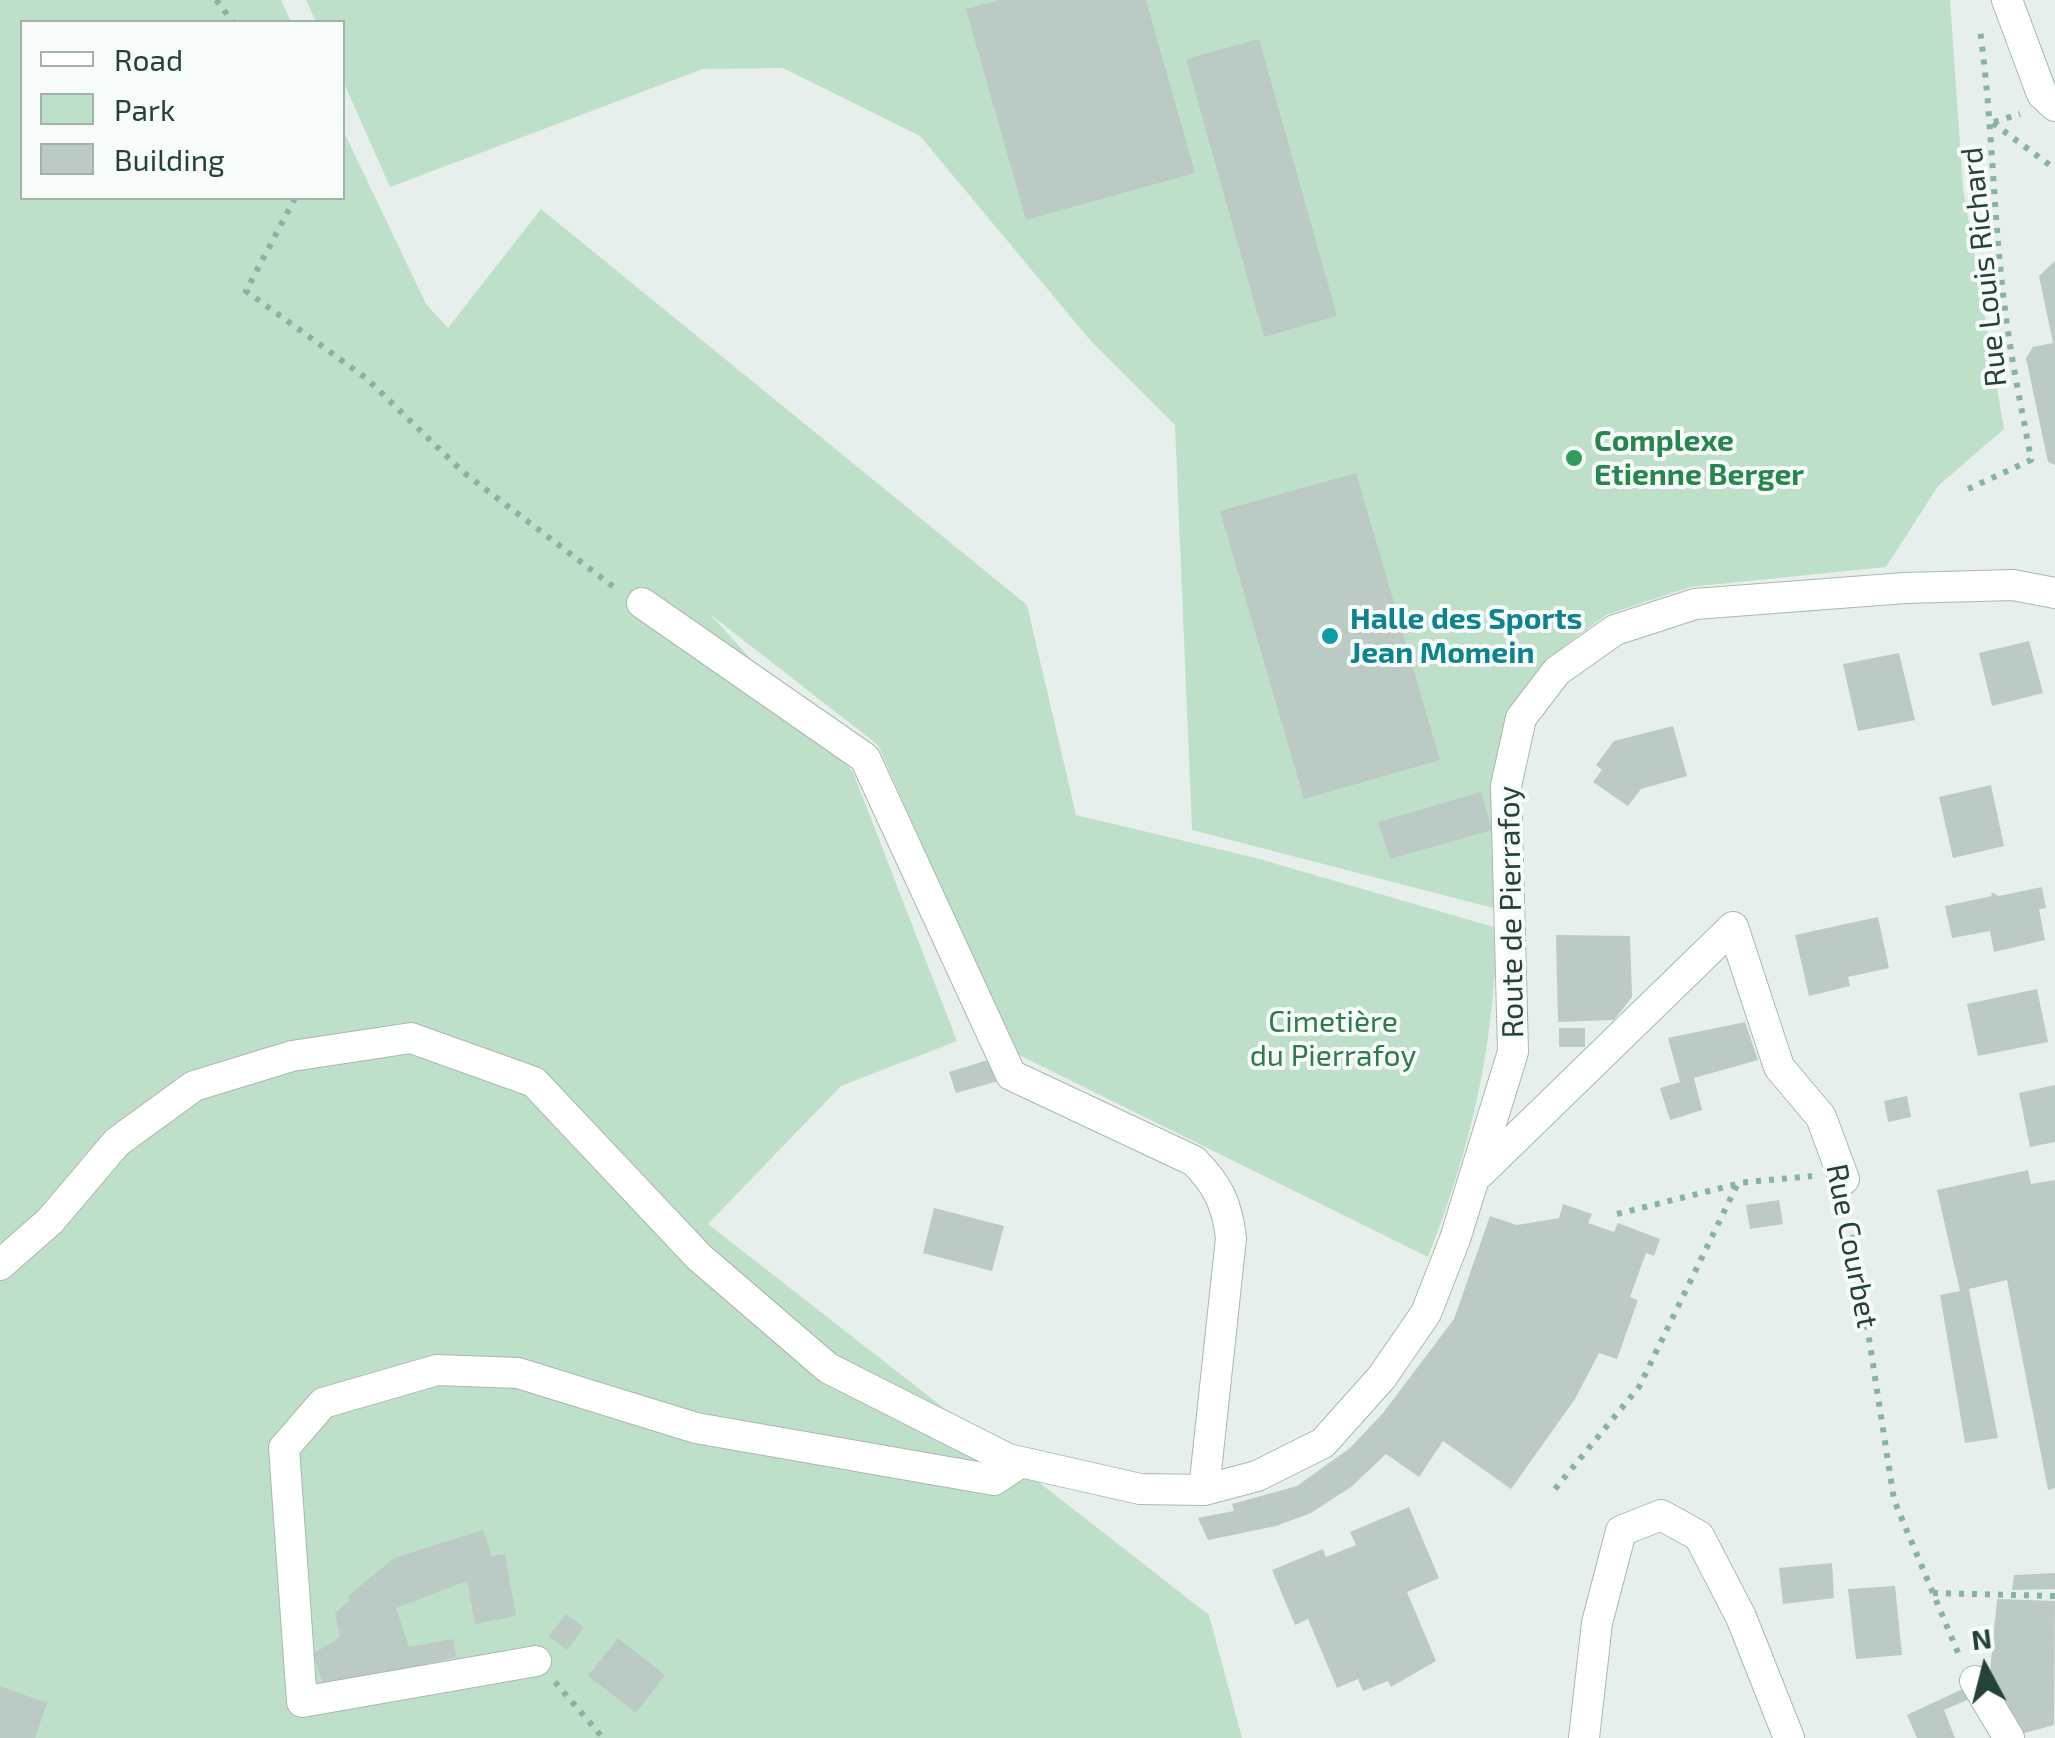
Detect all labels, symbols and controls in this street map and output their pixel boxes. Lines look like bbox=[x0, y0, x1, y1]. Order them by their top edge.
legend bbox=[20, 20, 345, 200]
text: Road bbox=[114, 41, 183, 77]
text: Park bbox=[114, 91, 175, 127]
text: Building bbox=[114, 141, 225, 177]
street label: Rue Louis Richard bbox=[1954, 145, 2014, 389]
place label: Complexe Etienne Berger bbox=[1594, 423, 1804, 494]
marker: Complexe Etienne Berger bbox=[1563, 447, 1585, 469]
place label: Halle des Sports Jean Momein bbox=[1350, 601, 1582, 672]
marker: Halle des Sports Jean Momein bbox=[1319, 625, 1341, 647]
street label: Route de Pierrafoy bbox=[1491, 785, 1531, 1039]
park label: Cimetière du Pierrafoy bbox=[1250, 1004, 1416, 1074]
street label: Rue Courbet bbox=[1818, 1161, 1886, 1331]
north arrow bbox=[1935, 1618, 2035, 1718]
text: N bbox=[1969, 1620, 1993, 1656]

